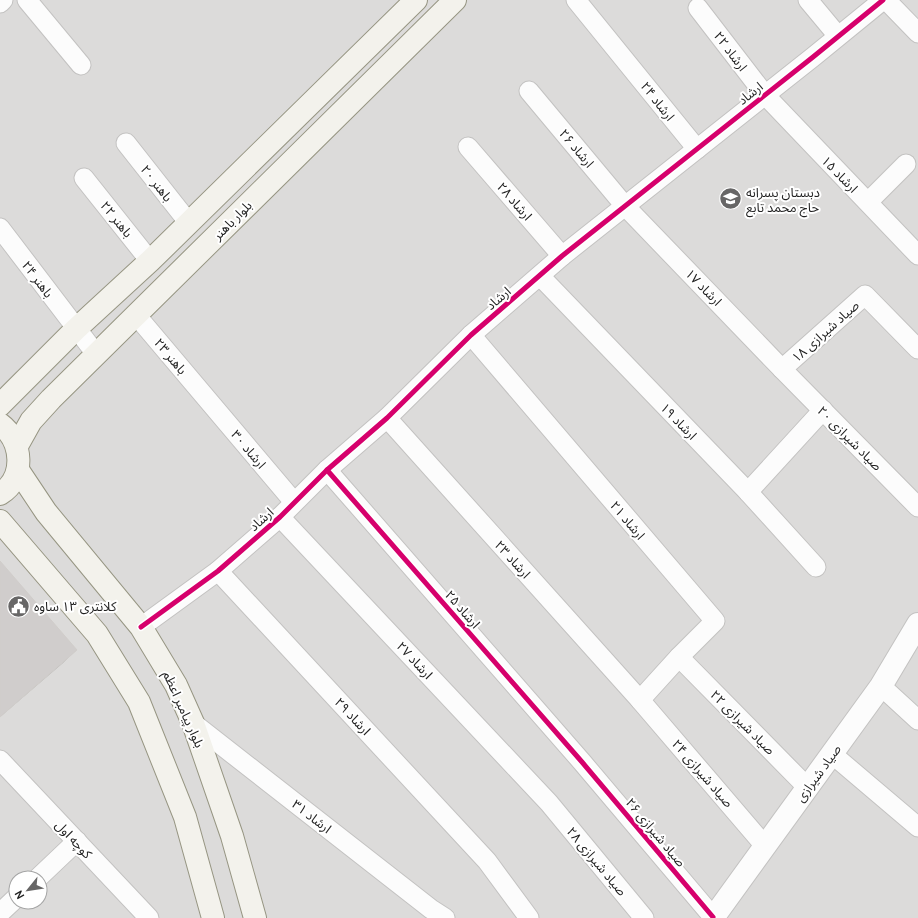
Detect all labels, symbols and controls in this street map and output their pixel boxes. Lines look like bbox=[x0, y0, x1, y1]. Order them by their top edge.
street label: ارشاد ۲۲ bbox=[711, 28, 751, 74]
street label: ارشاد ۲۴ bbox=[638, 78, 678, 124]
street label: ارشاد bbox=[734, 78, 766, 108]
street label: ارشاد ۲۶ bbox=[556, 125, 598, 171]
street label: ارشاد ۱۵ bbox=[818, 152, 862, 196]
street label: باهنر ۲۰ bbox=[138, 161, 176, 205]
street label: ارشاد ۲۸ bbox=[494, 179, 536, 223]
place label: دبستان پسرانه حاج محمد تابع bbox=[746, 184, 820, 218]
school or university icon: دبستان پسرانه حاج محمد تابع bbox=[718, 186, 744, 212]
street label: بلوار باهنر bbox=[208, 197, 255, 244]
street label: باهنر ۲۲ bbox=[97, 198, 136, 240]
street label: باهنر ۲۴ bbox=[19, 257, 57, 301]
street label: ارشاد ۱۷ bbox=[682, 265, 726, 309]
street label: ارشاد bbox=[482, 283, 514, 313]
street label: صیاد شیرازی ۱۸ bbox=[788, 296, 863, 366]
street label: باهنر ۲۳ bbox=[151, 335, 191, 377]
street label: ارشاد ۱۹ bbox=[657, 399, 701, 443]
street label: صیاد شیرازی ۲۰ bbox=[814, 402, 886, 475]
street label: ارشاد ۳۰ bbox=[228, 426, 270, 472]
street label: ارشاد ۲۱ bbox=[607, 497, 649, 543]
street label: ارشاد bbox=[245, 504, 277, 534]
street label: ارشاد ۲۳ bbox=[492, 537, 534, 581]
street label: ارشاد ۲۵ bbox=[442, 587, 484, 631]
public building icon: کلانتری ۱۳ ساوه bbox=[6, 593, 32, 619]
place label: کلانتری ۱۳ ساوه bbox=[34, 598, 117, 615]
street label: ارشاد ۲۷ bbox=[394, 638, 436, 682]
street label: بلوار پیامبر اعظم bbox=[157, 668, 208, 751]
street label: صیاد شیرازی ۲۲ bbox=[707, 686, 779, 759]
street label: ارشاد ۲۹ bbox=[332, 694, 374, 738]
street label: صیاد شیرازی ۲۴ bbox=[668, 736, 737, 811]
street label: صیاد شیرازی bbox=[792, 741, 845, 805]
street label: صیاد شیرازی ۲۶ bbox=[622, 794, 690, 871]
street label: ارشاد ۳۱ bbox=[289, 796, 335, 836]
street label: کوچه اول bbox=[51, 817, 96, 863]
street label: صیاد شیرازی ۲۸ bbox=[563, 823, 631, 900]
north arrow bbox=[8, 870, 48, 910]
text: N bbox=[11, 888, 27, 902]

